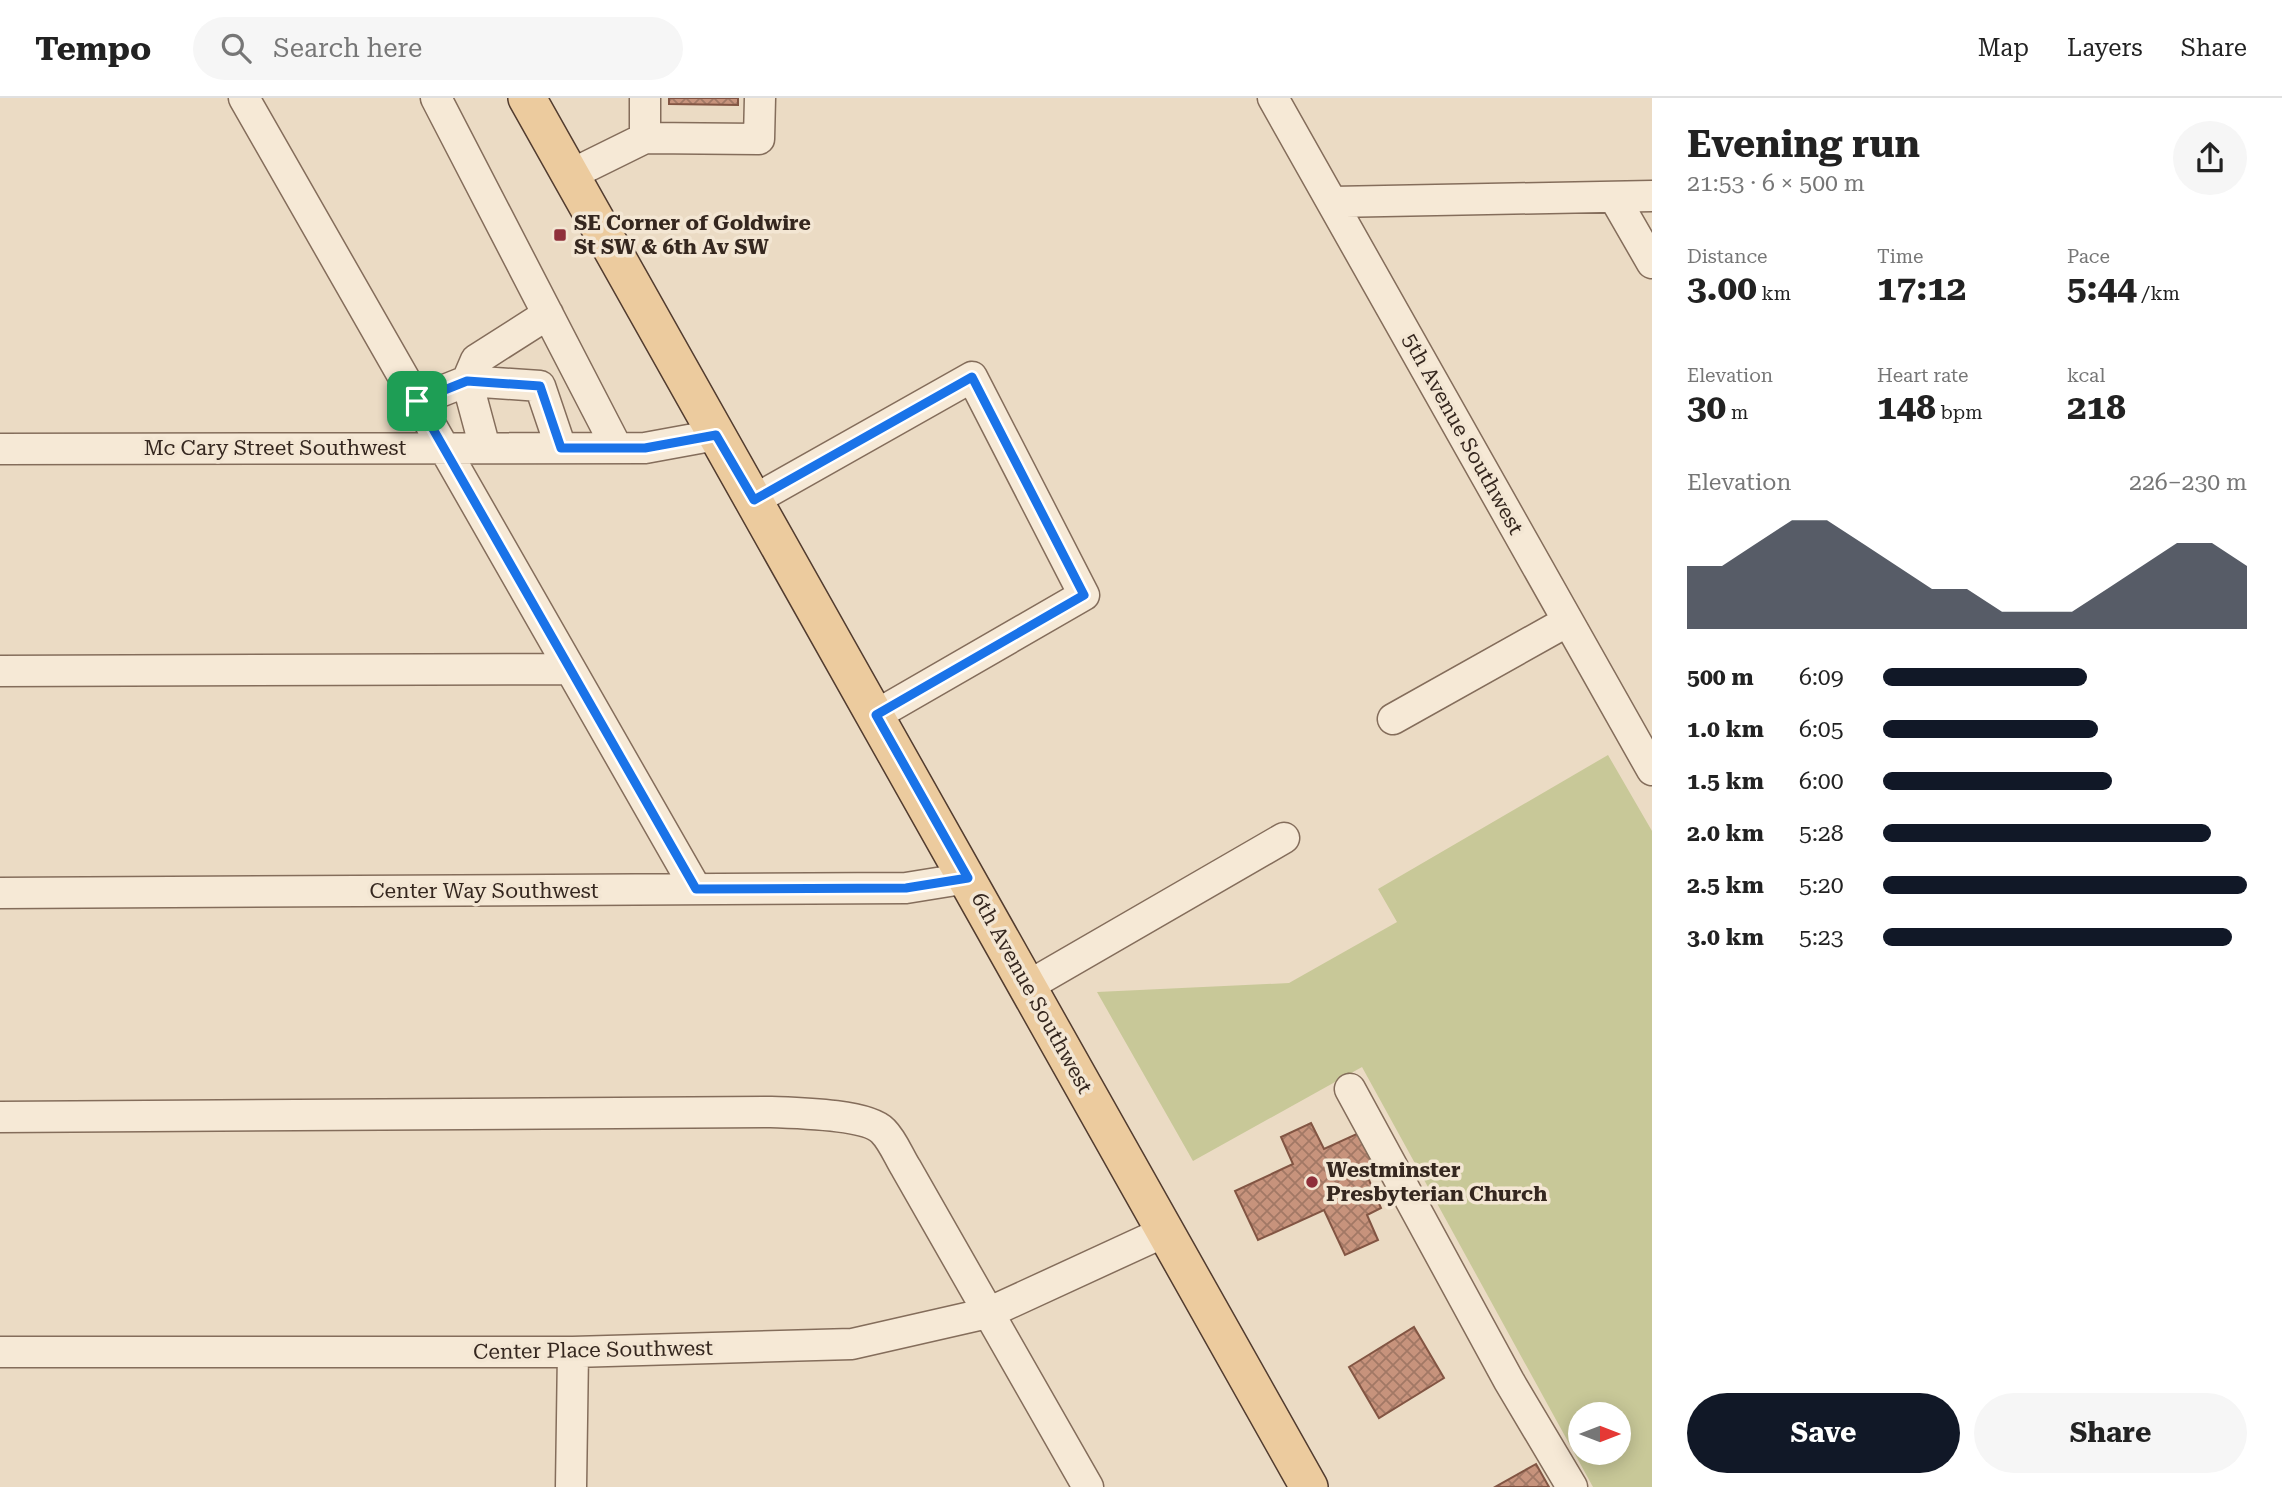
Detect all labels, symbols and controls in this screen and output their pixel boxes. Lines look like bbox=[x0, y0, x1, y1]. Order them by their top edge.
search box bbox=[193, 17, 683, 80]
text: Tempo bbox=[35, 29, 151, 68]
icon: search bbox=[217, 29, 255, 67]
text: Search here bbox=[273, 33, 422, 63]
text: Map bbox=[1978, 34, 2029, 62]
text: Layers bbox=[2067, 34, 2143, 62]
text: Share bbox=[2181, 34, 2247, 62]
button: share bbox=[2173, 121, 2247, 195]
text: Evening run bbox=[1687, 122, 1920, 166]
text: 21:53 · 6 × 500 m bbox=[1687, 170, 1865, 197]
place label: SE Corner of Goldwire St SW & 6th Av SW bbox=[574, 211, 811, 259]
marker: SE Corner of Goldwire St SW & 6th Av SW bbox=[552, 227, 568, 243]
text: Distance bbox=[1687, 245, 1767, 268]
text: Time bbox=[1877, 245, 1924, 268]
text: Pace bbox=[2067, 245, 2110, 268]
text: 3.00 bbox=[1687, 268, 1757, 309]
text: 17:12 bbox=[1877, 268, 1966, 309]
text: 5:44 bbox=[2067, 268, 2137, 309]
text: km bbox=[1757, 282, 1791, 305]
text: /km bbox=[2137, 282, 2180, 305]
street label: 5th Avenue Southwest bbox=[1398, 329, 1528, 539]
text: Elevation bbox=[1687, 364, 1773, 387]
text: Heart rate bbox=[1877, 364, 1968, 387]
text: kcal bbox=[2067, 364, 2105, 387]
pin bbox=[387, 371, 447, 431]
icon: arrive bbox=[398, 382, 436, 420]
text: 30 bbox=[1687, 387, 1726, 428]
text: 148 bbox=[1877, 387, 1936, 428]
text: 218 bbox=[2067, 387, 2126, 428]
text: m bbox=[1726, 401, 1748, 424]
text: bpm bbox=[1936, 401, 1983, 424]
street label: Mc Cary Street Southwest bbox=[144, 436, 406, 460]
text: Elevation bbox=[1687, 469, 1791, 496]
text: 226–230 m bbox=[2129, 469, 2247, 496]
text: 500 m bbox=[1687, 664, 1754, 691]
text: 6:09 bbox=[1799, 664, 1844, 691]
text: 1.0 km bbox=[1687, 716, 1764, 743]
text: 6:05 bbox=[1799, 716, 1844, 743]
text: 1.5 km bbox=[1687, 768, 1764, 795]
text: 6:00 bbox=[1799, 768, 1844, 795]
text: 2.0 km bbox=[1687, 820, 1764, 847]
text: 5:28 bbox=[1799, 820, 1844, 847]
text: 2.5 km bbox=[1687, 872, 1764, 899]
text: 5:20 bbox=[1799, 872, 1844, 899]
street label: Center Way Southwest bbox=[369, 879, 599, 903]
street label: 6th Avenue Southwest bbox=[967, 888, 1097, 1098]
text: 3.0 km bbox=[1687, 924, 1764, 951]
text: 5:23 bbox=[1799, 924, 1844, 951]
place label: Westminster Presbyterian Church bbox=[1326, 1158, 1547, 1206]
marker: Westminster Presbyterian Church bbox=[1304, 1174, 1320, 1190]
street label: Center Place Southwest bbox=[473, 1336, 713, 1364]
button: Save bbox=[1687, 1393, 1960, 1473]
button: Share bbox=[1974, 1393, 2247, 1473]
north arrow bbox=[1568, 1402, 1631, 1465]
map controls bbox=[1568, 1402, 1631, 1465]

